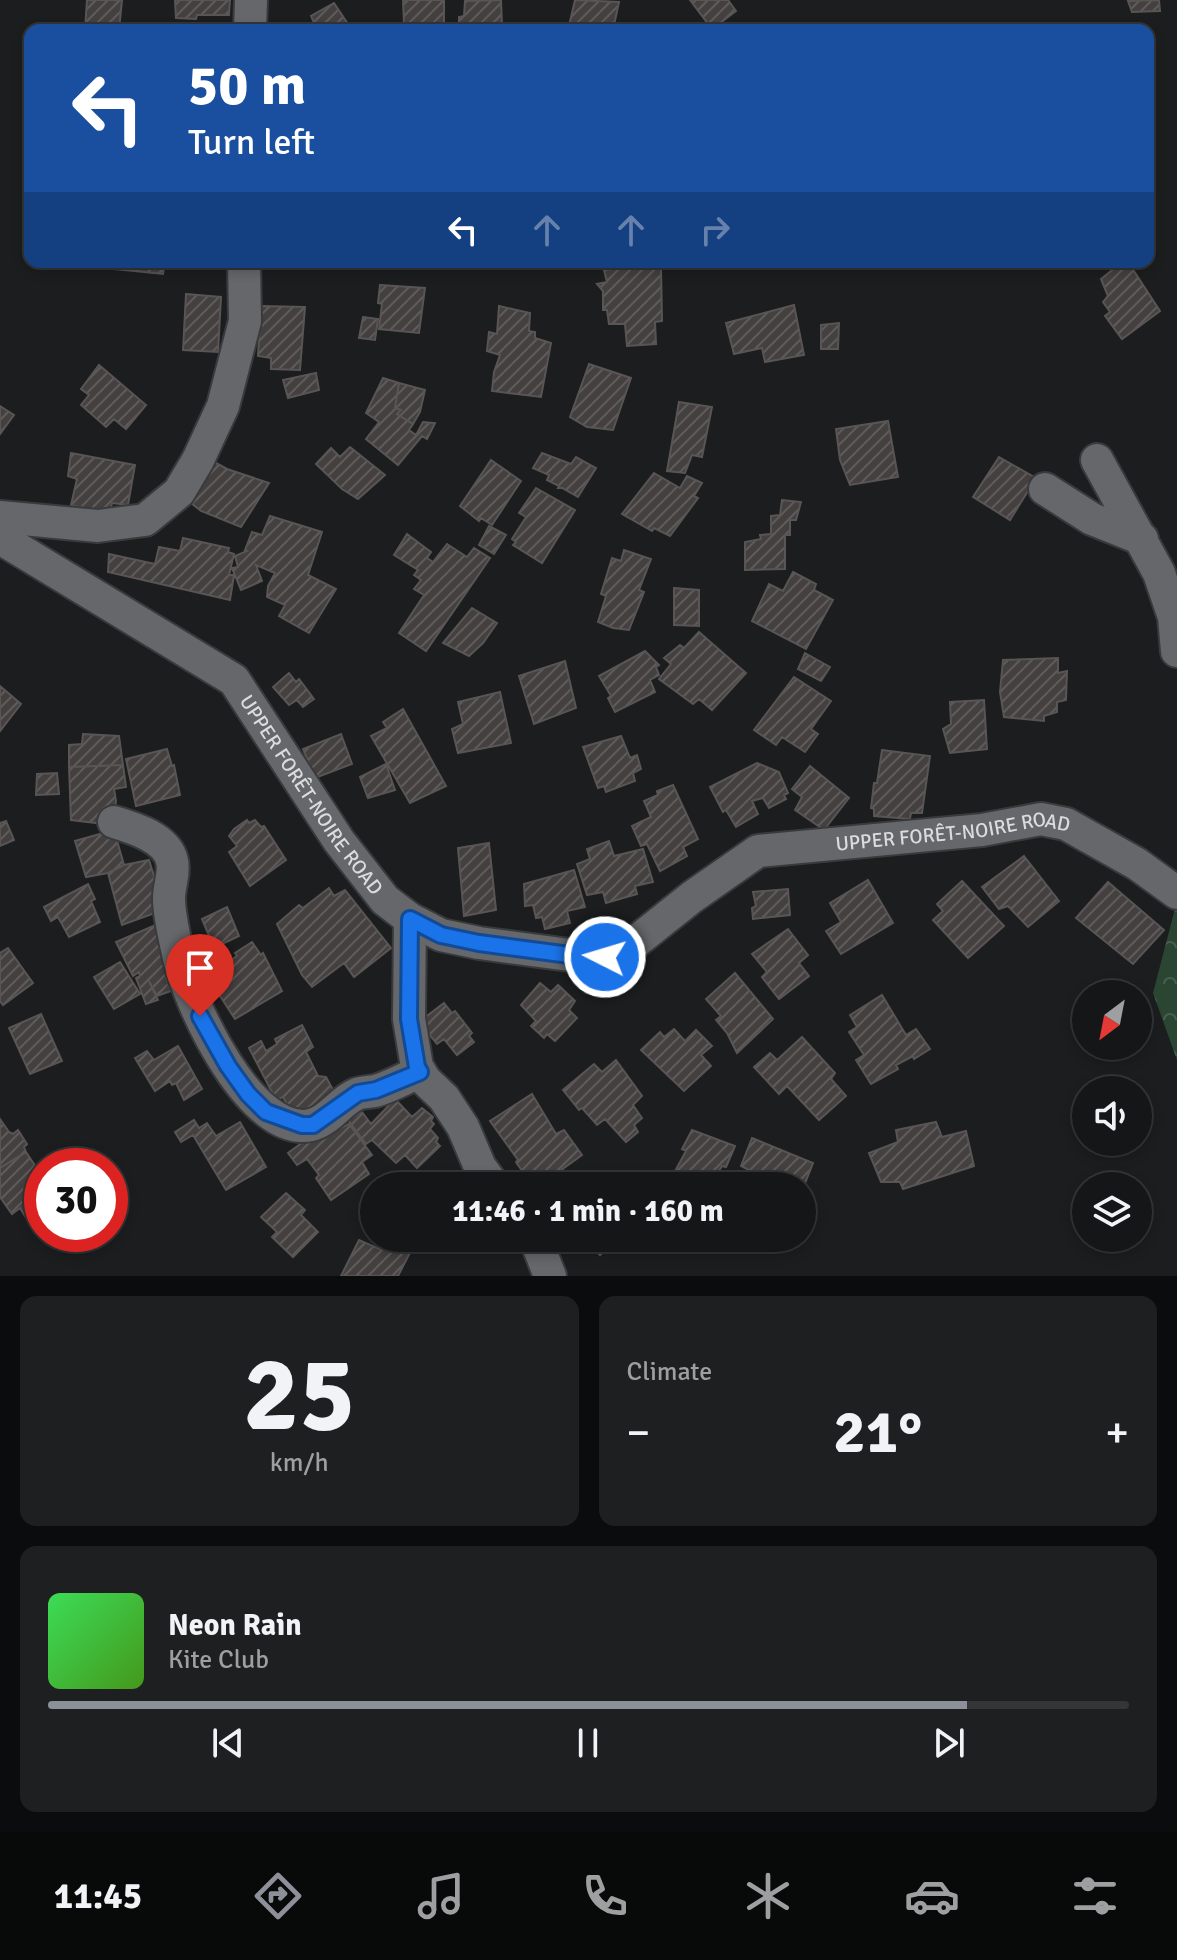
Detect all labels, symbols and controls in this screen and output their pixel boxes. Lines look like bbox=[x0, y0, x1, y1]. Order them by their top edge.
text: 50 m bbox=[188, 51, 306, 120]
icon: left bbox=[56, 56, 160, 160]
text: Turn left bbox=[188, 120, 315, 165]
icon: left bbox=[441, 208, 485, 252]
icon: ahead bbox=[525, 208, 569, 252]
icon: ahead bbox=[609, 208, 653, 252]
icon: right bbox=[693, 208, 737, 252]
street label: UPPER FORÊT-NOIRE ROAD bbox=[234, 690, 388, 900]
street label: UPPER FORÊT-NOIRE ROAD bbox=[834, 806, 1072, 857]
position arrow bbox=[563, 915, 647, 999]
pin bbox=[166, 934, 234, 1016]
icon: arrive bbox=[178, 946, 222, 990]
north arrow bbox=[1072, 980, 1152, 1060]
map controls bbox=[1072, 980, 1152, 1252]
button: sound bbox=[1072, 1076, 1152, 1156]
speed limit sign: 30 bbox=[24, 1148, 128, 1252]
button: layers bbox=[1072, 1172, 1152, 1252]
text: 11:46 · 1 min · 160 m bbox=[452, 1193, 724, 1230]
text: 25 bbox=[243, 1331, 355, 1459]
text: Climate bbox=[627, 1356, 712, 1388]
text: 21° bbox=[833, 1396, 922, 1470]
text: − bbox=[627, 1406, 650, 1460]
text: + bbox=[1105, 1406, 1129, 1460]
text: km/h bbox=[270, 1447, 329, 1479]
text: Neon Rain bbox=[168, 1607, 302, 1644]
text: Kite Club bbox=[168, 1644, 269, 1676]
icon: previous bbox=[206, 1721, 250, 1765]
icon: pause bbox=[566, 1721, 610, 1765]
icon: next bbox=[927, 1721, 971, 1765]
icon: directions bbox=[250, 1868, 306, 1924]
icon: music bbox=[413, 1868, 469, 1924]
icon: phone bbox=[577, 1868, 633, 1924]
icon: climate bbox=[740, 1868, 796, 1924]
icon: car bbox=[904, 1868, 960, 1924]
icon: filters bbox=[1067, 1868, 1123, 1924]
text: 11:45 bbox=[54, 1874, 142, 1919]

